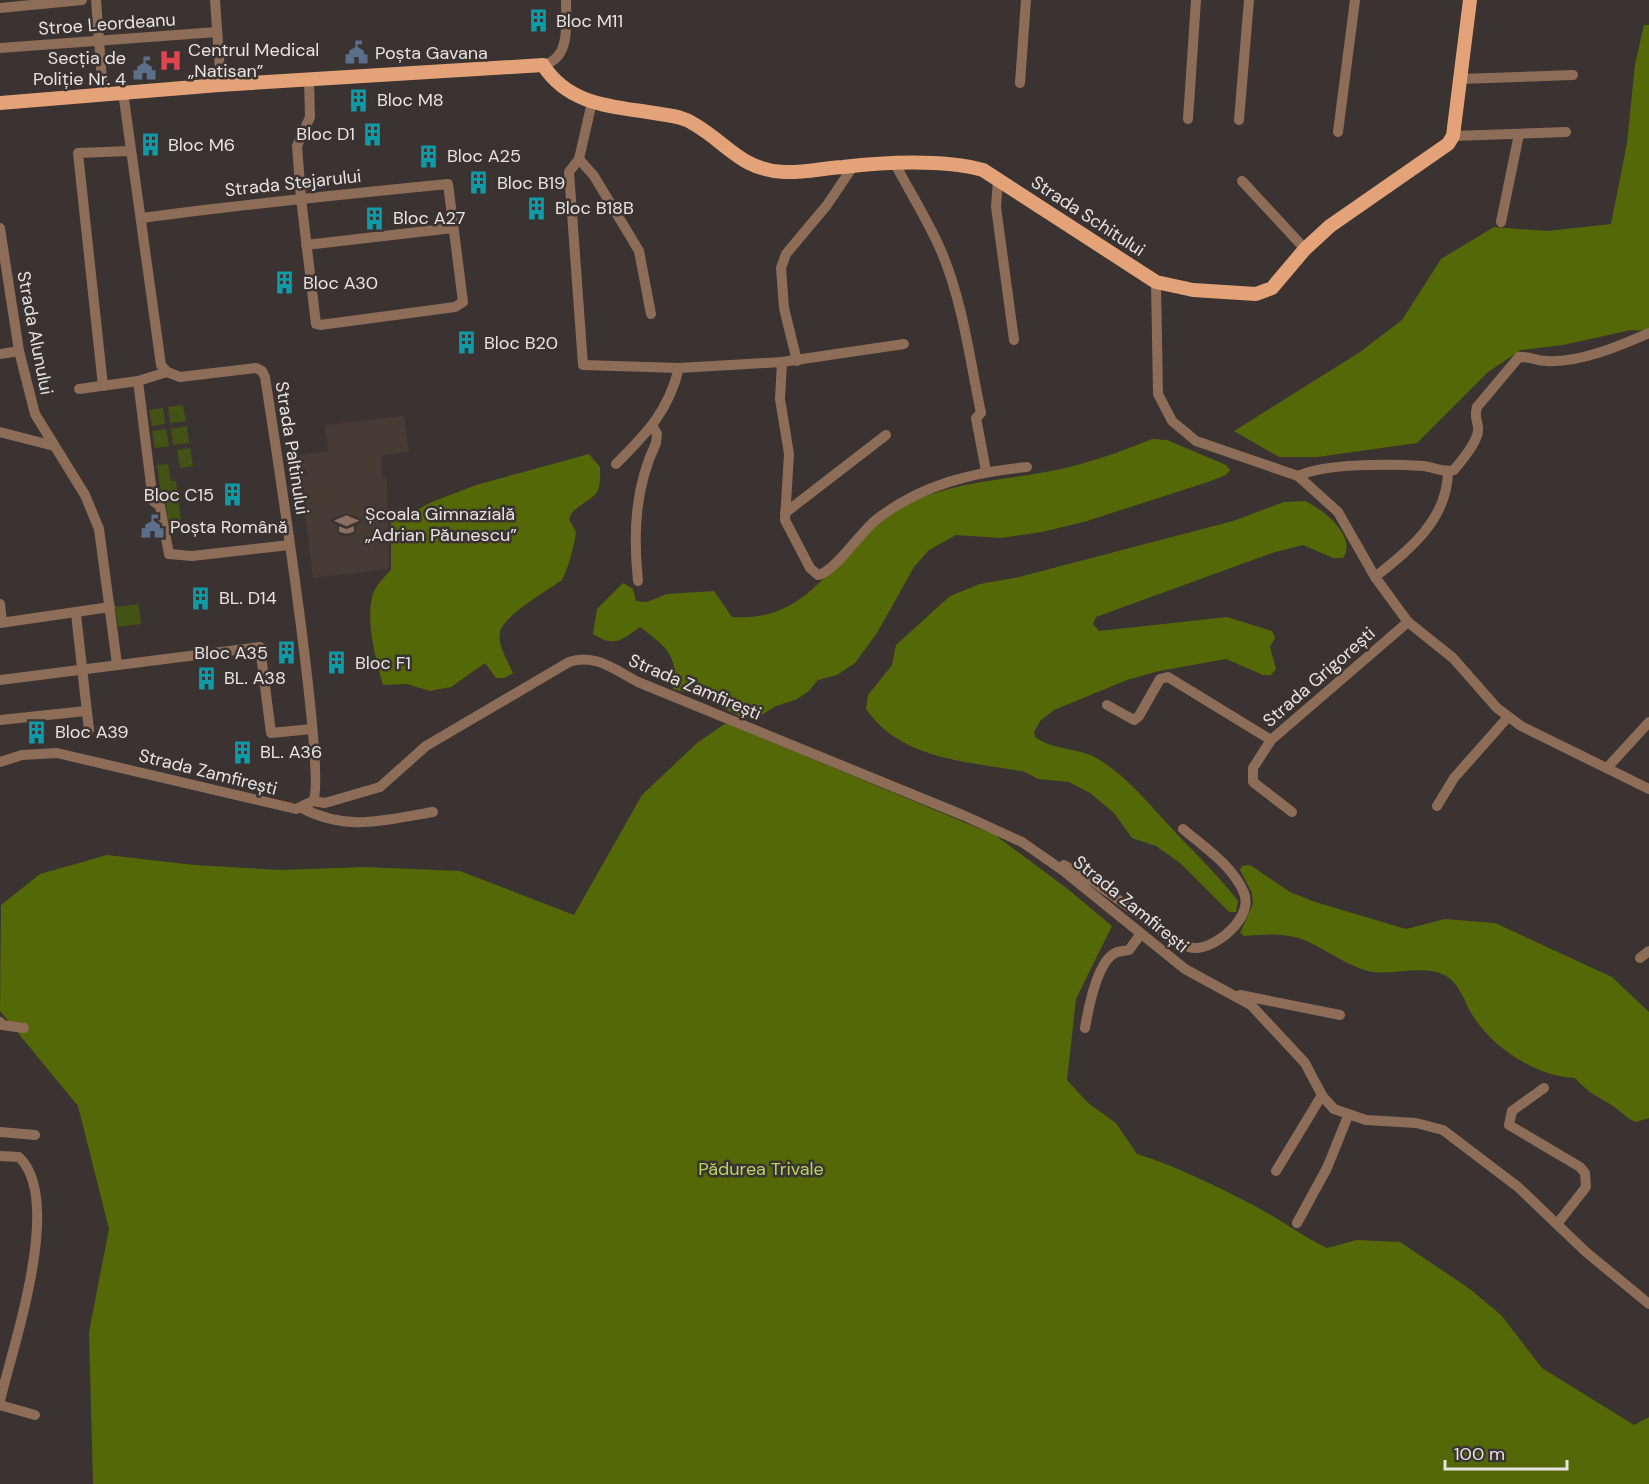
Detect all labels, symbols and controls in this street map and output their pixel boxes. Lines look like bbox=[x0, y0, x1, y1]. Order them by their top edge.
street label: Stroe Leordeanu bbox=[37, 7, 177, 41]
building icon: Bloc M11 bbox=[525, 8, 551, 34]
place label: Bloc M11 bbox=[556, 9, 623, 33]
place label: Centrul Medical „Natisan” bbox=[188, 38, 319, 83]
public building icon: Poșta Gavana bbox=[344, 40, 370, 66]
place label: Poșta Gavana bbox=[375, 41, 488, 65]
place label: Secția de Poliție Nr. 4 bbox=[33, 46, 126, 91]
hospital icon: Centrul Medical „Natisan” bbox=[157, 47, 183, 73]
public building icon: Secția de Poliție Nr. 4 bbox=[131, 55, 157, 81]
building icon: Bloc M8 bbox=[346, 87, 372, 113]
place label: Bloc M8 bbox=[377, 88, 444, 112]
building icon: Bloc D1 bbox=[360, 121, 386, 147]
place label: Bloc D1 bbox=[296, 122, 355, 146]
building icon: Bloc M6 bbox=[137, 132, 163, 158]
place label: Bloc M6 bbox=[168, 133, 235, 157]
building icon: Bloc A25 bbox=[416, 143, 442, 169]
place label: Bloc A25 bbox=[447, 144, 521, 168]
street label: Strada Stejarului bbox=[224, 164, 362, 202]
building icon: Bloc B19 bbox=[466, 170, 492, 196]
street label: Strada Schitului bbox=[1026, 170, 1150, 262]
place label: Bloc B19 bbox=[497, 171, 565, 195]
building icon: Bloc B18B bbox=[524, 195, 550, 221]
place label: Bloc B18B bbox=[555, 196, 634, 220]
building icon: Bloc A27 bbox=[362, 205, 388, 231]
place label: Bloc A27 bbox=[393, 206, 465, 230]
street label: Strada Alunului bbox=[11, 269, 59, 397]
building icon: Bloc A30 bbox=[272, 270, 298, 296]
place label: Bloc A30 bbox=[303, 271, 378, 295]
building icon: Bloc B20 bbox=[453, 330, 479, 356]
place label: Bloc B20 bbox=[484, 331, 558, 355]
street label: Strada Paltinului bbox=[270, 380, 314, 516]
building icon: Bloc C15 bbox=[219, 482, 245, 508]
place label: Bloc C15 bbox=[144, 483, 214, 507]
place label: Școala Gimnazială „Adrian Păunescu” bbox=[365, 502, 517, 547]
school or university icon: Școala Gimnazială „Adrian Păunescu” bbox=[334, 511, 360, 537]
public building icon: Poșta Română bbox=[139, 514, 165, 540]
place label: Poșta Română bbox=[170, 515, 288, 539]
building icon: BL. D14 bbox=[188, 585, 214, 611]
place label: BL. D14 bbox=[219, 586, 277, 610]
street label: Strada Grigorești bbox=[1258, 622, 1380, 732]
building icon: Bloc A35 bbox=[273, 640, 299, 666]
place label: Bloc A35 bbox=[194, 641, 268, 665]
street label: Strada Zamfirești bbox=[625, 648, 765, 726]
building icon: Bloc F1 bbox=[324, 650, 350, 676]
place label: Bloc F1 bbox=[355, 651, 411, 675]
building icon: BL. A38 bbox=[193, 665, 219, 691]
place label: BL. A38 bbox=[224, 666, 286, 690]
building icon: Bloc A39 bbox=[24, 719, 50, 745]
place label: Bloc A39 bbox=[55, 720, 129, 744]
building icon: BL. A36 bbox=[229, 739, 255, 765]
place label: BL. A36 bbox=[260, 740, 322, 764]
street label: Strada Zamfirești bbox=[136, 743, 280, 801]
street label: Strada Zamfirești bbox=[1068, 850, 1194, 958]
park label: Pădurea Trivale bbox=[698, 1157, 824, 1181]
scale bar bbox=[1445, 1433, 1566, 1471]
text: 100 m bbox=[1454, 1442, 1505, 1466]

